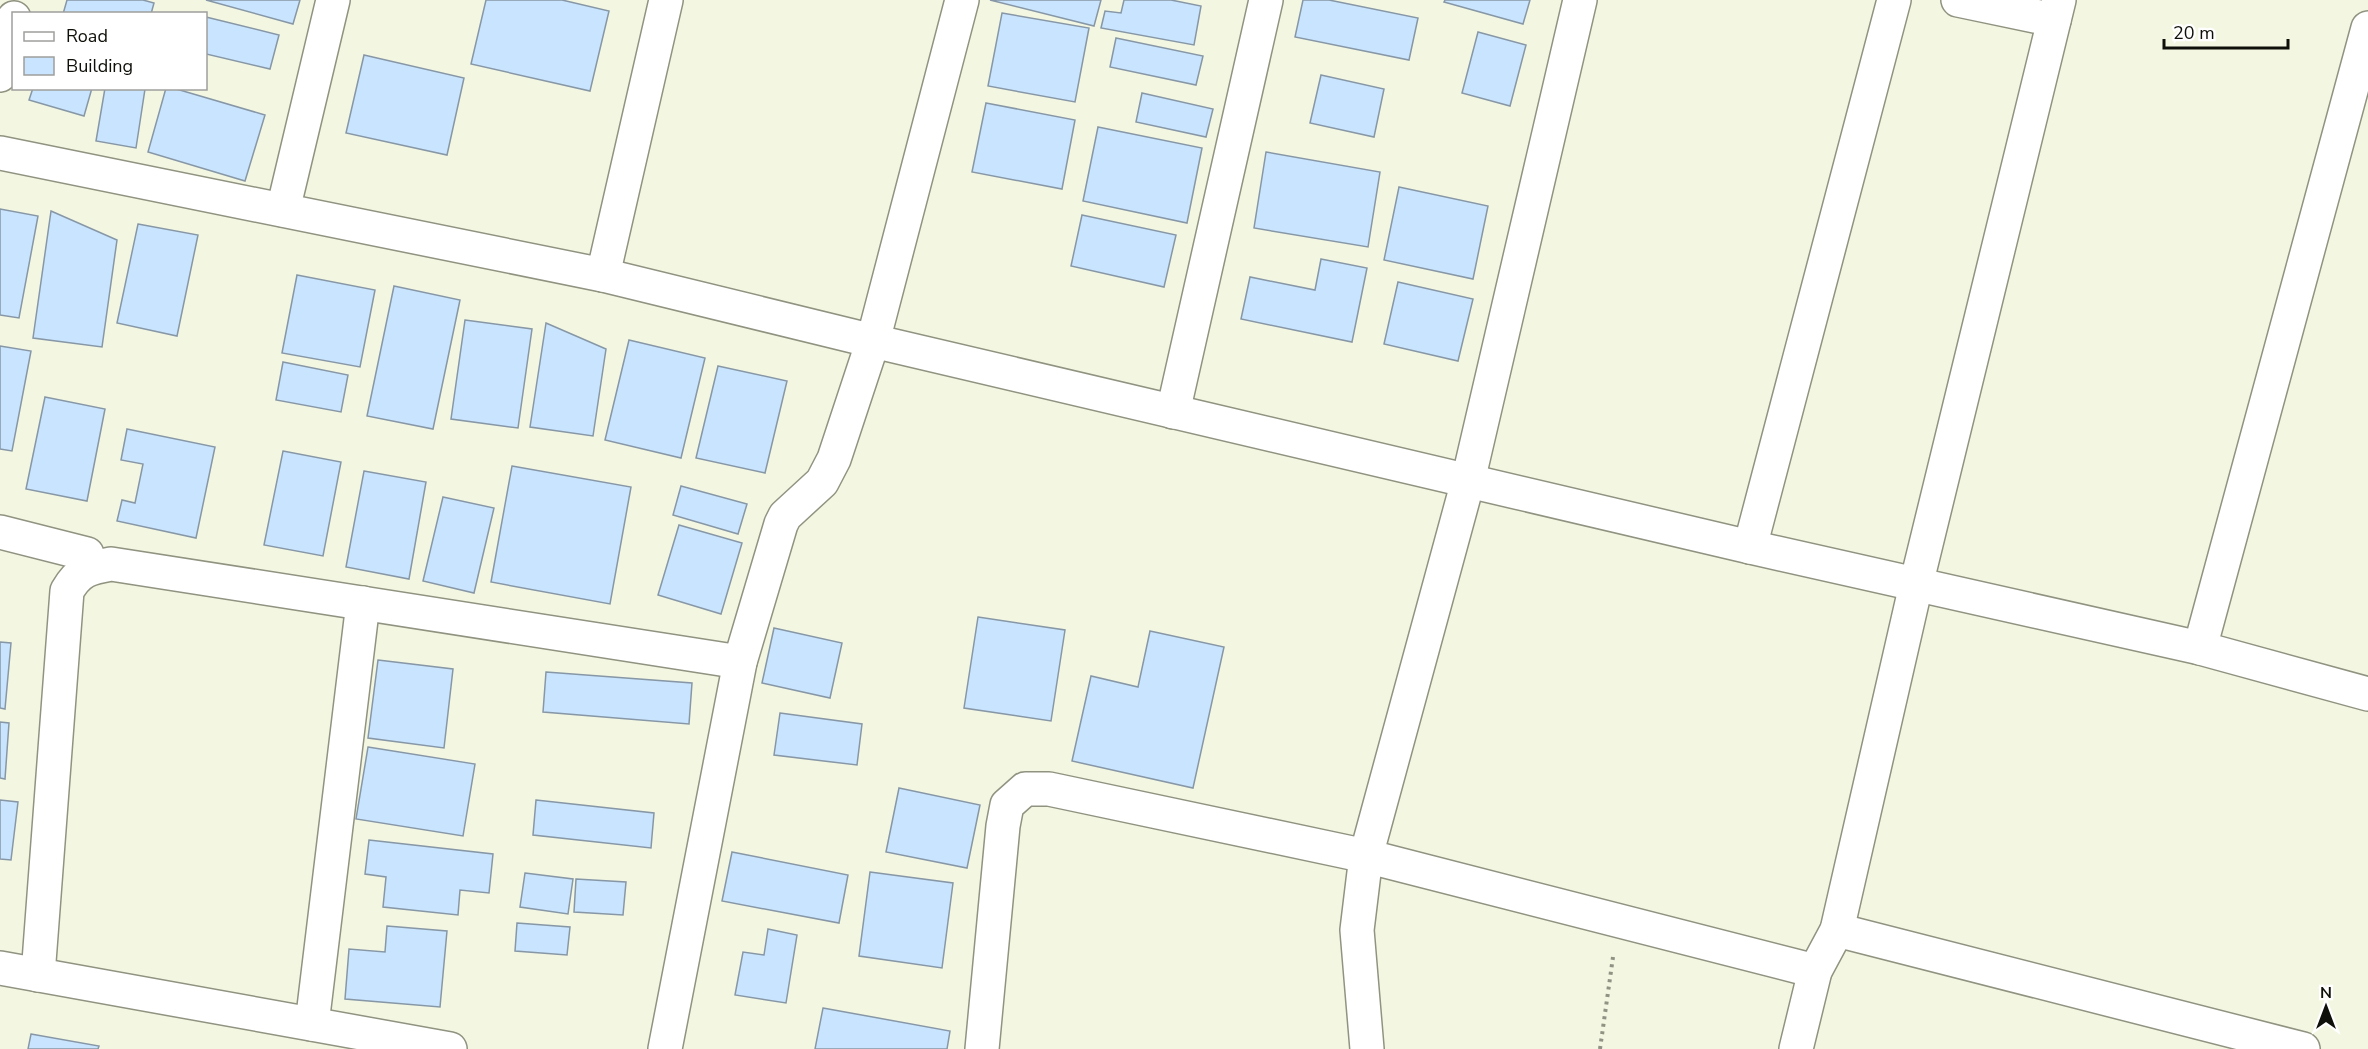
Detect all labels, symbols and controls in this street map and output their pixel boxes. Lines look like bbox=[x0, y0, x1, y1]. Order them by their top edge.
legend bbox=[12, 12, 207, 90]
scale bar bbox=[2164, 12, 2288, 50]
text: 20 m bbox=[2173, 21, 2215, 45]
text: Road bbox=[66, 24, 108, 48]
text: Building bbox=[66, 54, 133, 78]
north arrow bbox=[2296, 977, 2356, 1037]
text: N bbox=[2320, 982, 2332, 1004]

